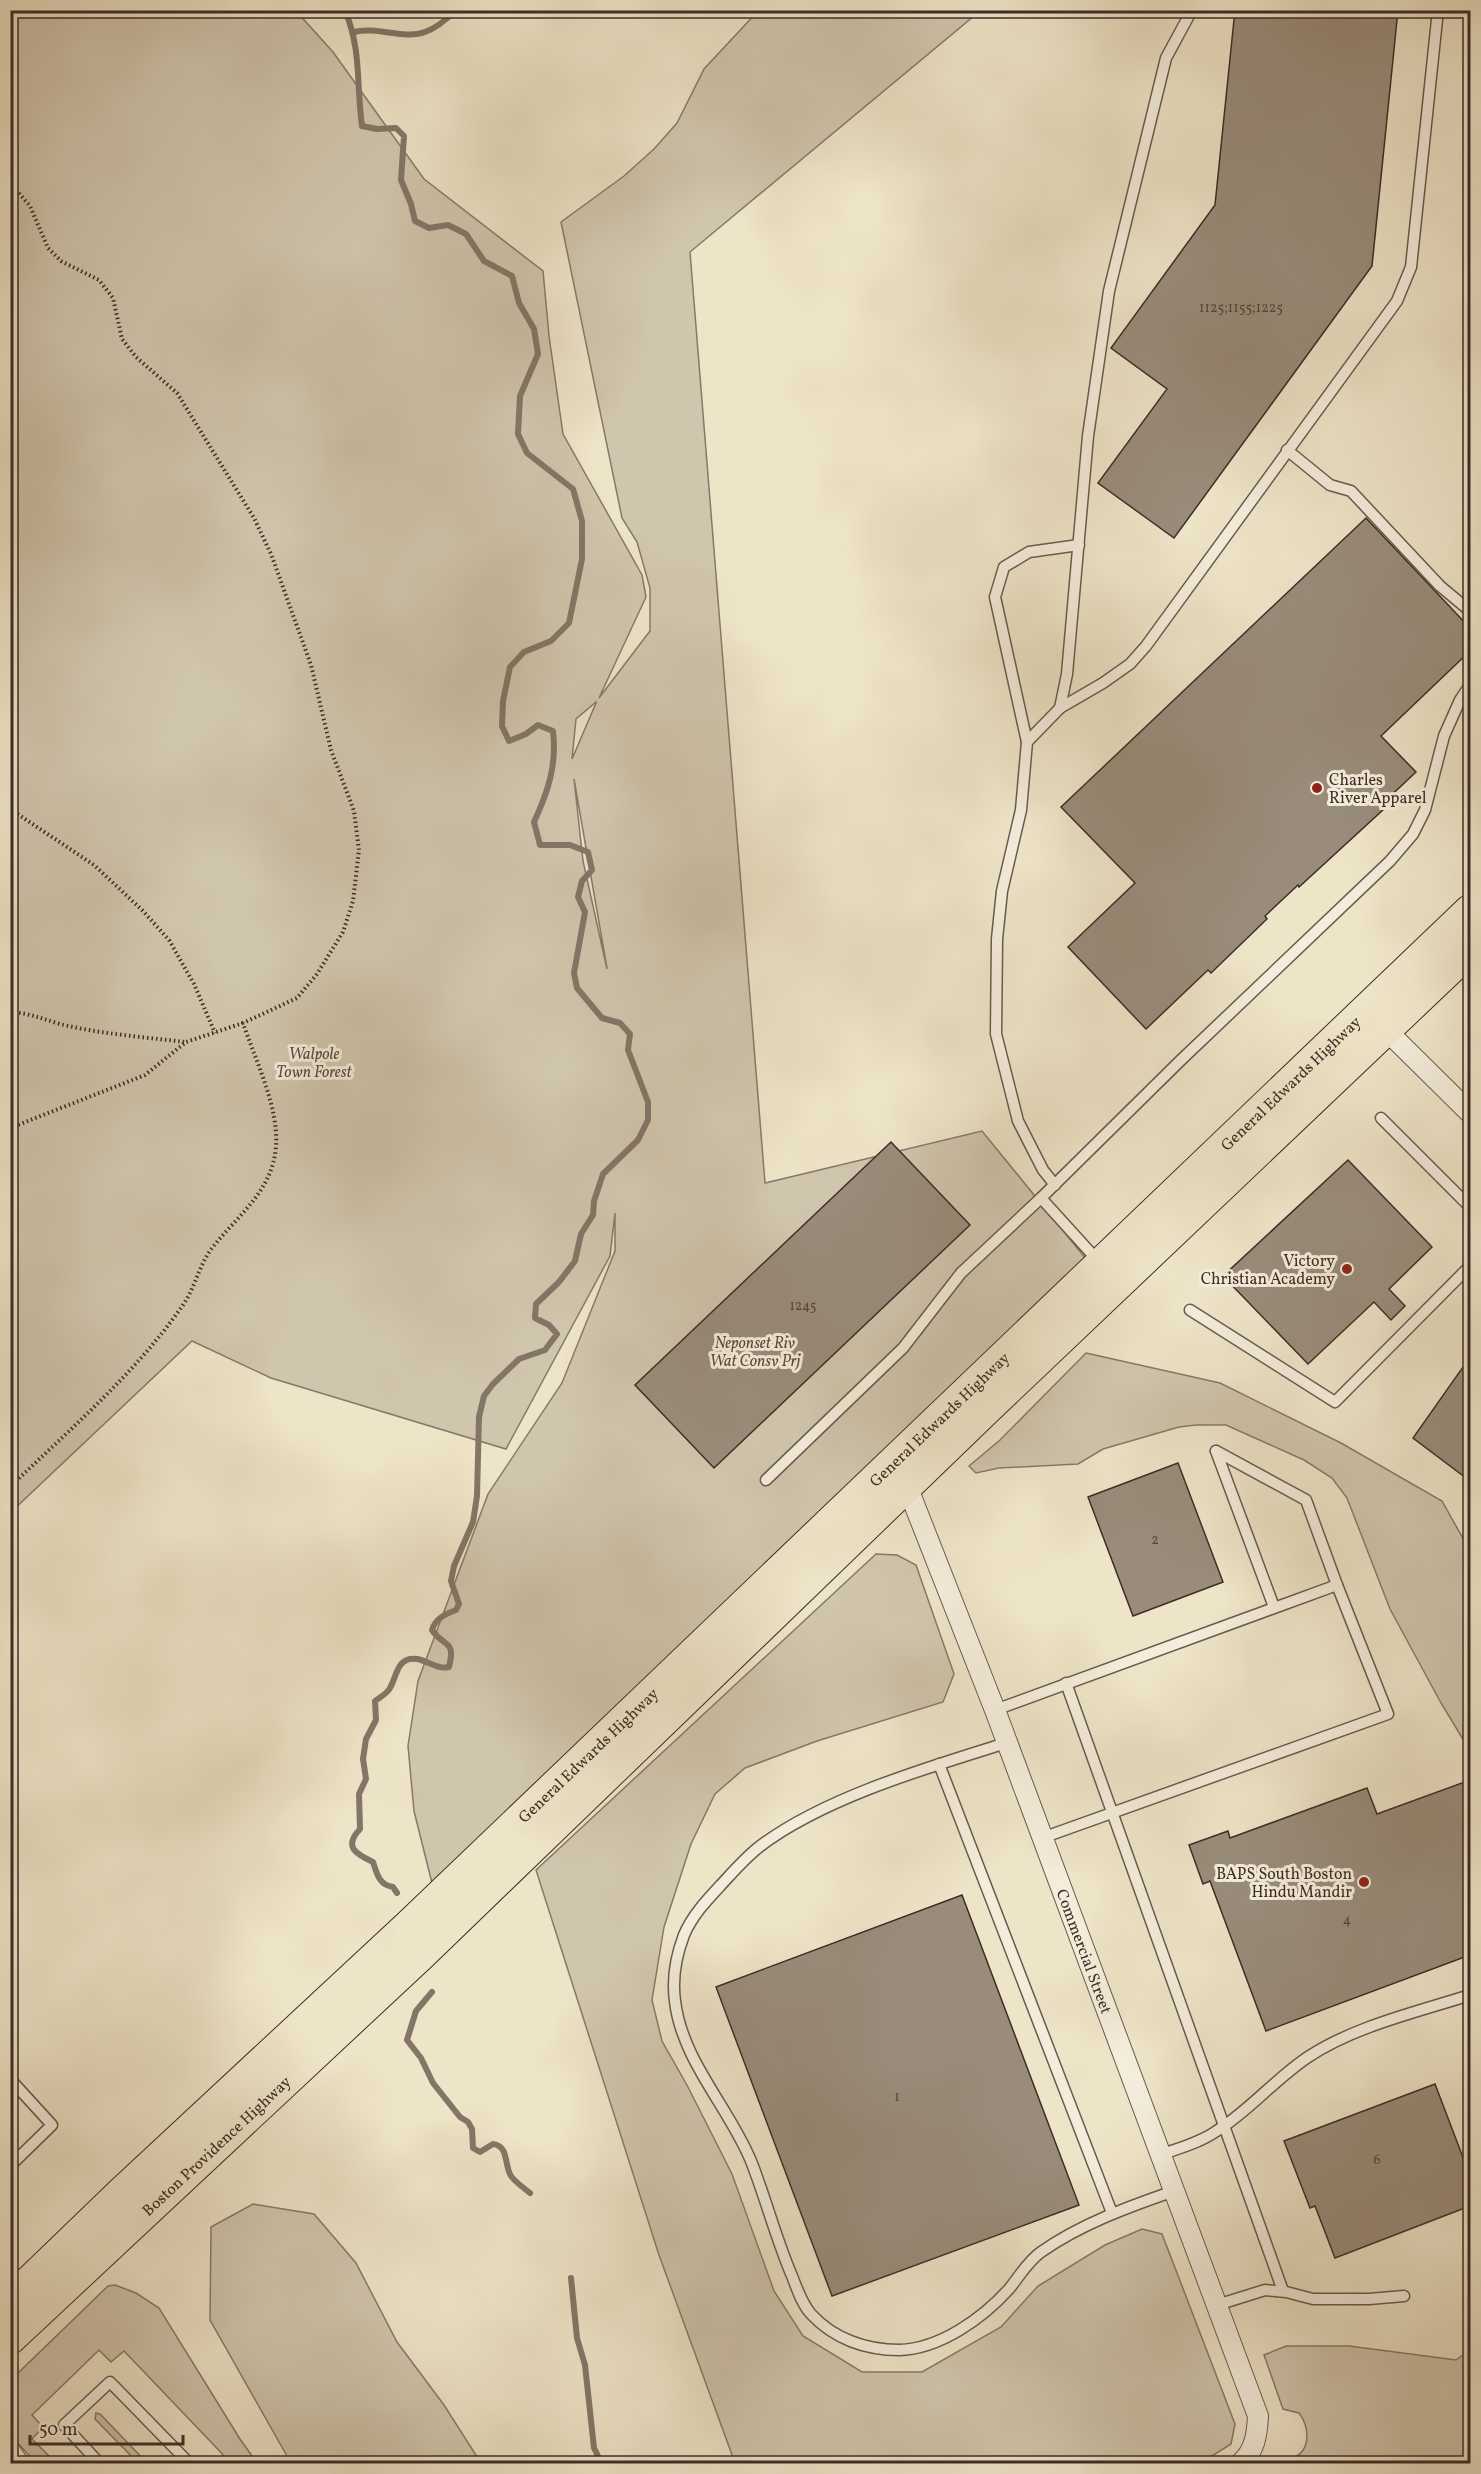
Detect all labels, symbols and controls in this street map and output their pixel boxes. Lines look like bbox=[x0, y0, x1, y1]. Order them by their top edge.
house number: 1125;1155;1225 bbox=[1199, 299, 1283, 318]
place label: Charles River Apparel bbox=[1329, 770, 1427, 810]
marker: Charles River Apparel bbox=[1310, 781, 1324, 795]
street label: General Edwards Highway bbox=[1217, 1012, 1367, 1157]
park label: Walpole Town Forest bbox=[276, 1044, 353, 1084]
place label: Victory Christian Academy bbox=[1201, 1251, 1335, 1291]
marker: Victory Christian Academy bbox=[1340, 1262, 1354, 1276]
house number: 1245 bbox=[789, 1297, 817, 1316]
park label: Neponset Riv Wat Consv Prj bbox=[710, 1333, 802, 1373]
street label: General Edwards Highway bbox=[865, 1348, 1016, 1493]
house number: 2 bbox=[1151, 1531, 1159, 1550]
street label: General Edwards Highway bbox=[514, 1684, 664, 1829]
place label: BAPS South Boston Hindu Mandir bbox=[1216, 1864, 1352, 1904]
marker: BAPS South Boston Hindu Mandir bbox=[1357, 1875, 1371, 1889]
street label: Commercial Street bbox=[1050, 1886, 1116, 2018]
house number: 4 bbox=[1343, 1911, 1351, 1930]
street label: Boston Providence Highway bbox=[138, 2072, 297, 2222]
house number: 1 bbox=[894, 2088, 900, 2107]
house number: 6 bbox=[1373, 2151, 1381, 2170]
scale bar bbox=[30, 2408, 183, 2446]
text: 50 m bbox=[39, 2418, 78, 2443]

